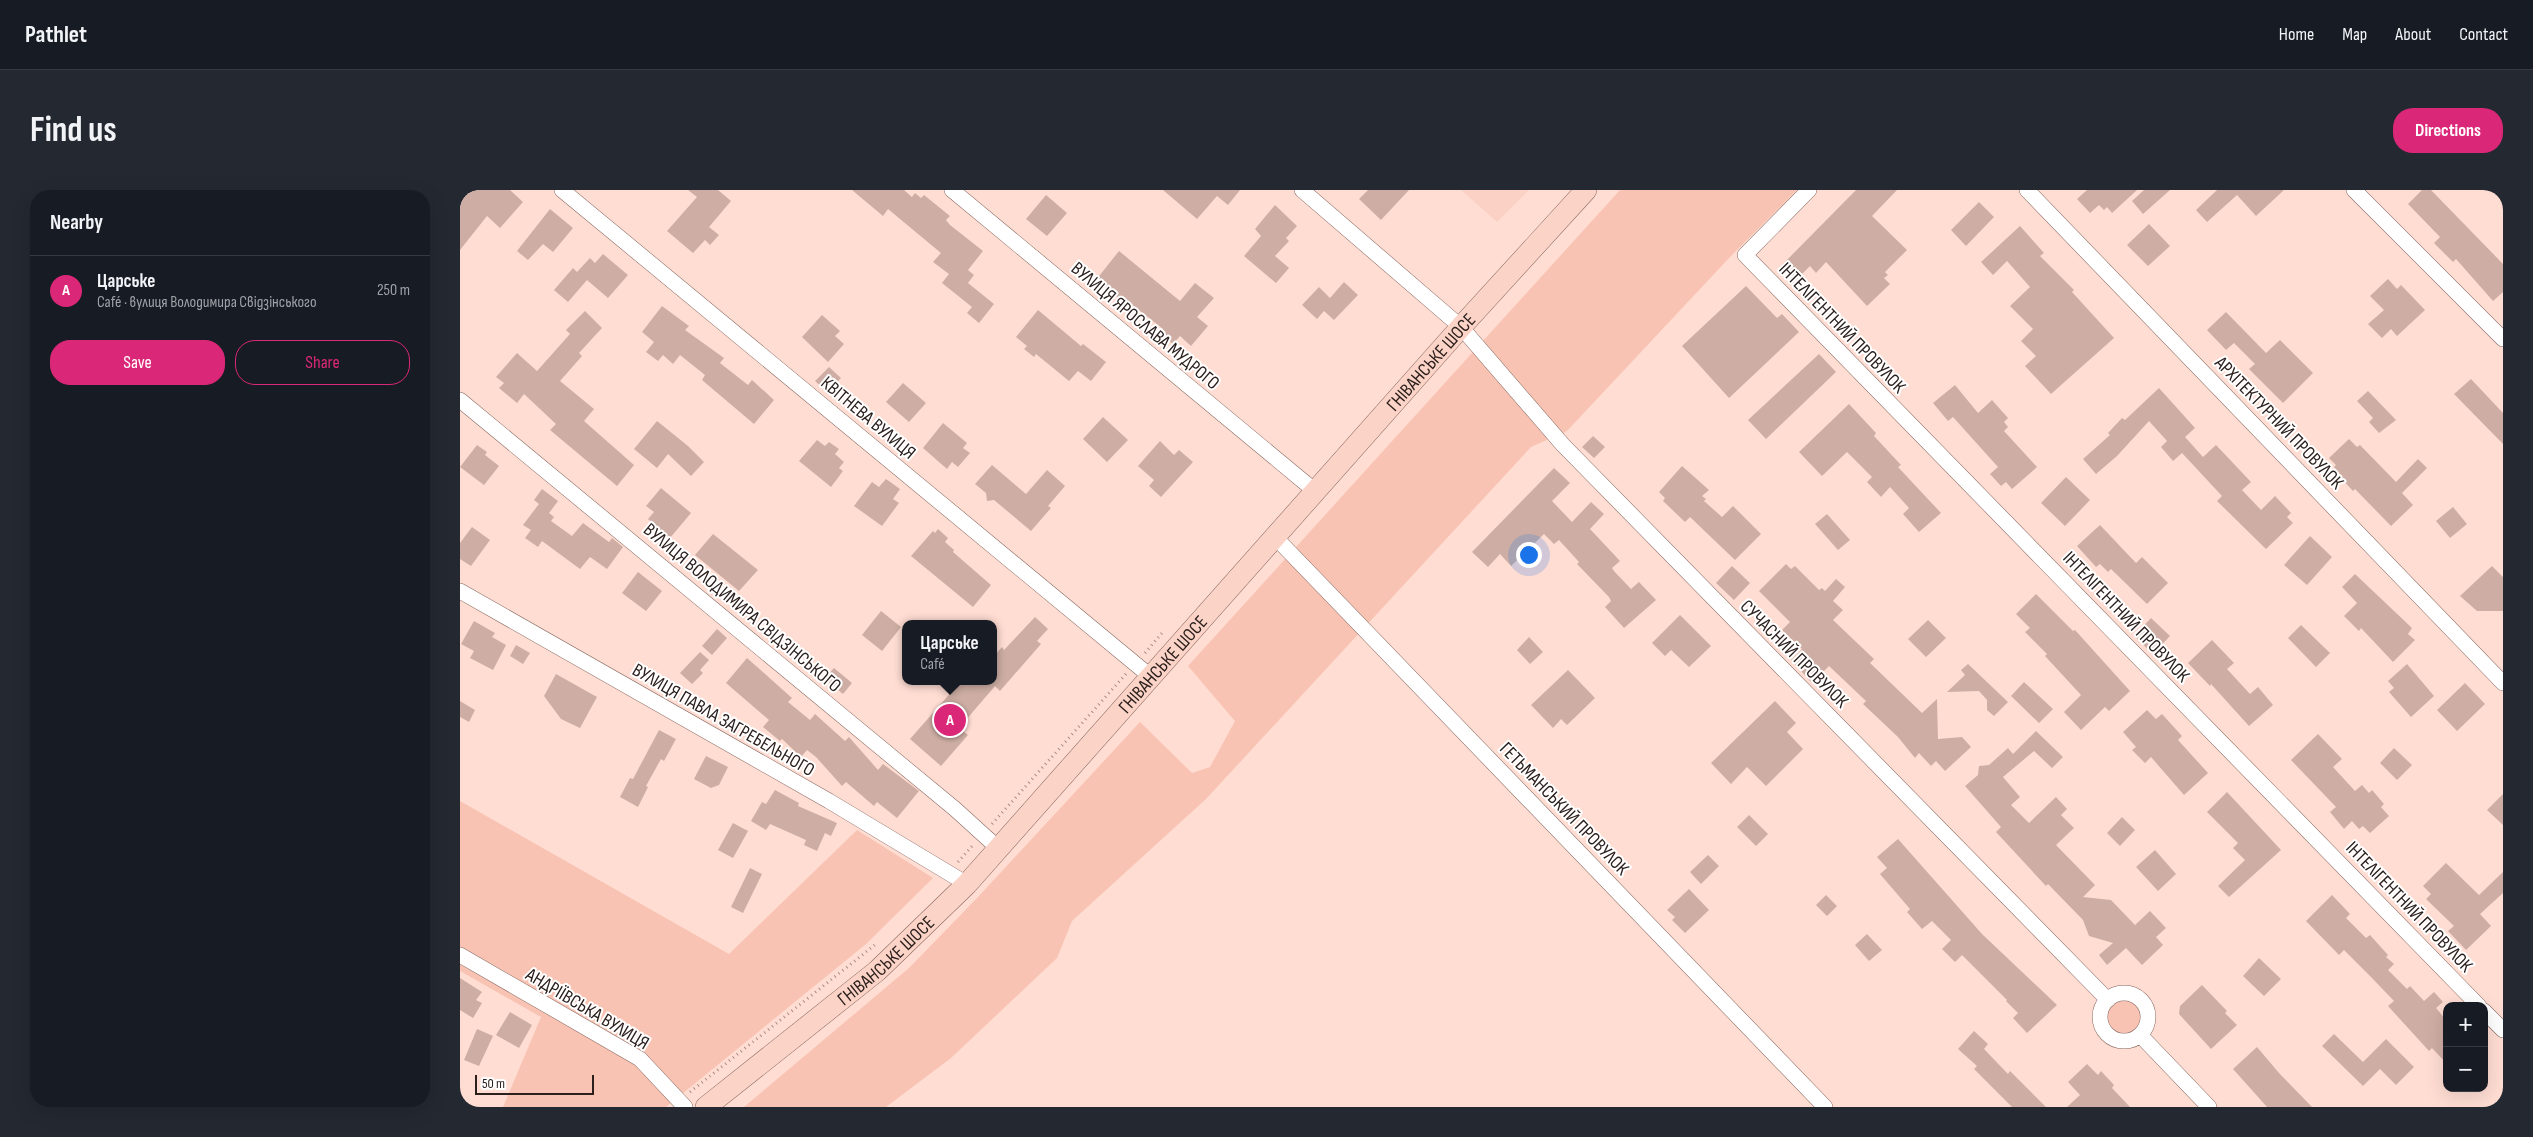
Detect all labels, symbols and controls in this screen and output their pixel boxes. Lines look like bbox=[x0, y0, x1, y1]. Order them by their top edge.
text: Pathlet bbox=[25, 20, 87, 49]
text: Home bbox=[2279, 24, 2314, 45]
text: Map bbox=[2342, 24, 2367, 45]
text: About bbox=[2395, 24, 2431, 45]
text: Contact bbox=[2459, 24, 2508, 45]
button: Directions bbox=[2393, 108, 2503, 153]
text: Find us bbox=[30, 109, 117, 152]
text: Nearby bbox=[50, 210, 103, 235]
street label: ВУЛИЦЯ ЯРОСЛАВА МУДРОГО bbox=[1066, 257, 1224, 395]
street label: ІНТЕЛІГЕНТНИЙ ПРОВУЛОК bbox=[1774, 258, 1911, 399]
text: Царське bbox=[97, 270, 155, 293]
text: A bbox=[62, 281, 70, 300]
text: 250 m bbox=[377, 281, 410, 300]
text: Café · вулиця Володимира Свідзінського bbox=[97, 293, 317, 312]
street label: ГНІВАНСЬКЕ ШОСЕ bbox=[1382, 309, 1481, 416]
button: Save bbox=[50, 340, 225, 385]
button: Share bbox=[235, 340, 410, 385]
street label: АРХІТЕКТУРНИЙ ПРОВУЛОК bbox=[2209, 351, 2349, 495]
street label: КВІТНЕВА ВУЛИЦЯ bbox=[816, 372, 920, 465]
street label: ВУЛИЦЯ ВОЛОДИМИРА СВІДЗІНСЬКОГО bbox=[638, 519, 846, 698]
your location bbox=[1516, 542, 1542, 568]
street label: ІНТЕЛІГЕНТНИЙ ПРОВУЛОК bbox=[2058, 547, 2195, 688]
street label: СУЧАСНИЙ ПРОВУЛОК bbox=[1735, 595, 1853, 713]
street label: ГНІВАНСЬКЕ ШОСЕ bbox=[1114, 611, 1213, 718]
popup bbox=[902, 620, 997, 685]
text: Царське bbox=[920, 632, 979, 655]
text: Café bbox=[920, 655, 945, 674]
street label: ВУЛИЦЯ ПАВЛА ЗАГРЕБЕЛЬНОГО bbox=[628, 659, 818, 782]
pin: A bbox=[934, 701, 966, 739]
street label: ГЕТЬМАНСЬКИЙ ПРОВУЛОК bbox=[1494, 738, 1634, 881]
street label: ІНТЕЛІГЕНТНИЙ ПРОВУЛОК bbox=[2341, 837, 2478, 978]
street label: ГНІВАНСЬКЕ ШОСЕ bbox=[833, 912, 940, 1011]
street label: АНДРІЇВСЬКА ВУЛИЦЯ bbox=[521, 963, 653, 1055]
map controls bbox=[2443, 1002, 2488, 1092]
button: + bbox=[2443, 1002, 2488, 1047]
button: − bbox=[2443, 1047, 2488, 1092]
scale bar bbox=[475, 1072, 594, 1095]
text: 50 m bbox=[482, 1075, 505, 1092]

